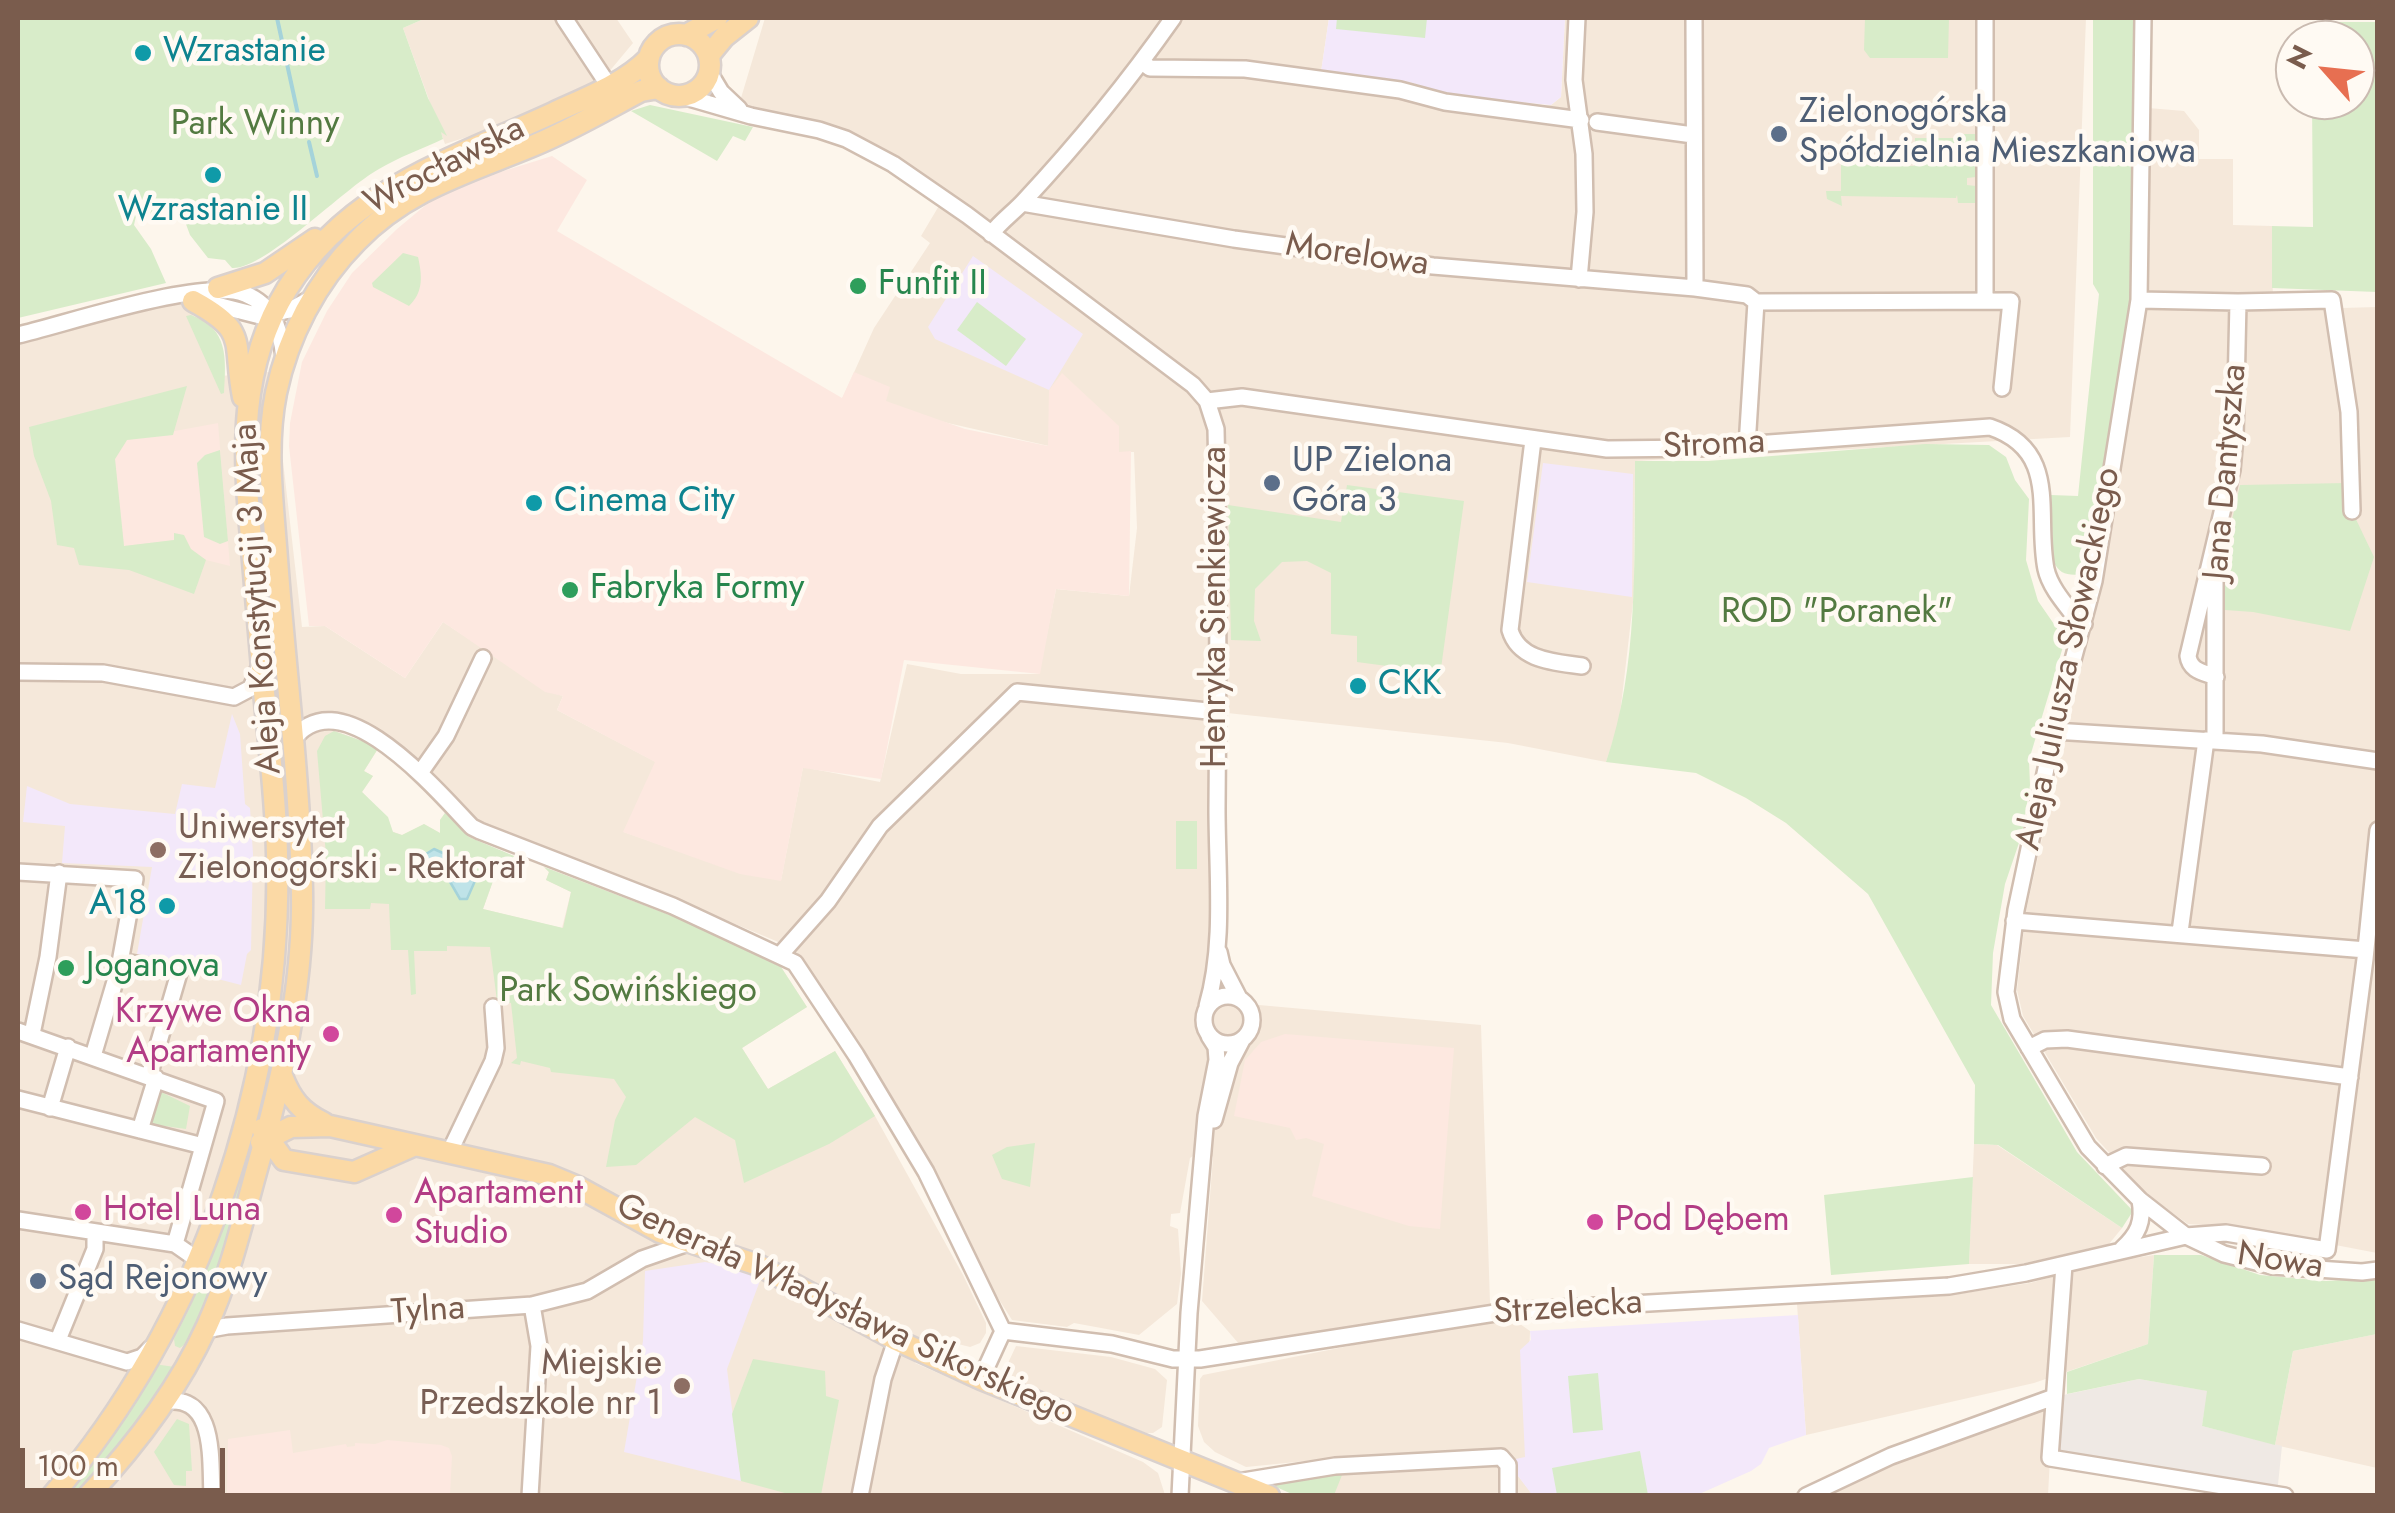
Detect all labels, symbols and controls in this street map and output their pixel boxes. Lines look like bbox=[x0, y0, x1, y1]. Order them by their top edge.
north arrow bbox=[2275, 20, 2375, 120]
place label: Wzrastanie bbox=[163, 32, 326, 74]
text: N bbox=[2276, 38, 2323, 76]
marker: Wzrastanie bbox=[132, 42, 154, 64]
place label: Zielonogórska Spółdzielnia Mieszkaniowa bbox=[1799, 93, 2196, 175]
park label: Park Winny bbox=[171, 105, 339, 147]
street label: Wrocławska bbox=[358, 109, 532, 225]
marker: Zielonogórska Spółdzielnia Mieszkaniowa bbox=[1768, 123, 1790, 145]
marker: Wzrastanie II bbox=[202, 164, 224, 186]
place label: Wzrastanie II bbox=[118, 191, 308, 233]
street label: Morelowa bbox=[1283, 225, 1431, 287]
place label: Funfit II bbox=[878, 265, 987, 307]
marker: Funfit II bbox=[847, 275, 869, 297]
street label: Jana Dantyszka bbox=[2197, 362, 2257, 582]
street label: Aleja Konstytucji 3 Maja bbox=[226, 422, 292, 776]
street label: Stroma bbox=[1662, 422, 1766, 470]
place label: UP Zielona Góra 3 bbox=[1292, 442, 1452, 524]
street label: Henryka Sienkiewicza bbox=[1196, 446, 1238, 768]
street label: Aleja Juliusza Słowackiego bbox=[2009, 464, 2131, 854]
marker: UP Zielona Góra 3 bbox=[1261, 472, 1283, 494]
place label: Cinema City bbox=[554, 482, 735, 524]
marker: Cinema City bbox=[523, 492, 545, 514]
place label: Fabryka Formy bbox=[590, 569, 805, 611]
marker: Fabryka Formy bbox=[559, 579, 581, 601]
park label: ROD "Poranek" bbox=[1721, 593, 1953, 635]
place label: CKK bbox=[1378, 665, 1442, 707]
marker: CKK bbox=[1347, 675, 1369, 697]
place label: Uniwersytet Zielonogórski - Rektorat bbox=[178, 809, 525, 891]
marker: Uniwersytet Zielonogórski - Rektorat bbox=[147, 839, 169, 861]
place label: A18 bbox=[89, 885, 147, 927]
marker: A18 bbox=[156, 895, 178, 917]
place label: Joganova bbox=[86, 947, 219, 989]
marker: Joganova bbox=[55, 957, 77, 979]
park label: Park Sowińskiego bbox=[499, 972, 757, 1014]
place label: Krzywe Okna Apartamenty bbox=[115, 993, 311, 1075]
marker: Krzywe Okna Apartamenty bbox=[320, 1023, 342, 1045]
place label: Apartament Studio bbox=[414, 1174, 583, 1256]
street label: Generała Władysława Sikorskiego bbox=[609, 1186, 1081, 1436]
place label: Hotel Luna bbox=[103, 1191, 261, 1233]
marker: Hotel Luna bbox=[72, 1201, 94, 1223]
place label: Pod Dębem bbox=[1615, 1201, 1790, 1243]
marker: Apartament Studio bbox=[383, 1204, 405, 1226]
marker: Pod Dębem bbox=[1584, 1211, 1606, 1233]
street label: Nowa bbox=[2234, 1235, 2326, 1289]
place label: Sąd Rejonowy bbox=[58, 1260, 267, 1302]
marker: Sąd Rejonowy bbox=[27, 1270, 49, 1292]
street label: Strzelecka bbox=[1492, 1283, 1644, 1335]
street label: Tylna bbox=[390, 1288, 466, 1336]
place label: Miejskie Przedszkole nr 1 bbox=[420, 1345, 662, 1427]
marker: Miejskie Przedszkole nr 1 bbox=[671, 1375, 693, 1397]
scale bar bbox=[25, 1428, 230, 1490]
text: 100 m bbox=[37, 1444, 119, 1487]

